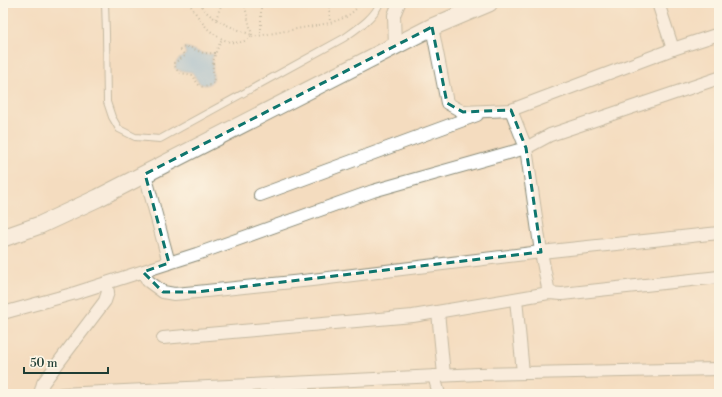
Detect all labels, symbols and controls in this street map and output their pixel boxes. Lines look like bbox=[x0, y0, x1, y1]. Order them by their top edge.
scale bar bbox=[24, 349, 108, 375]
text: 50 m bbox=[30, 356, 58, 371]

